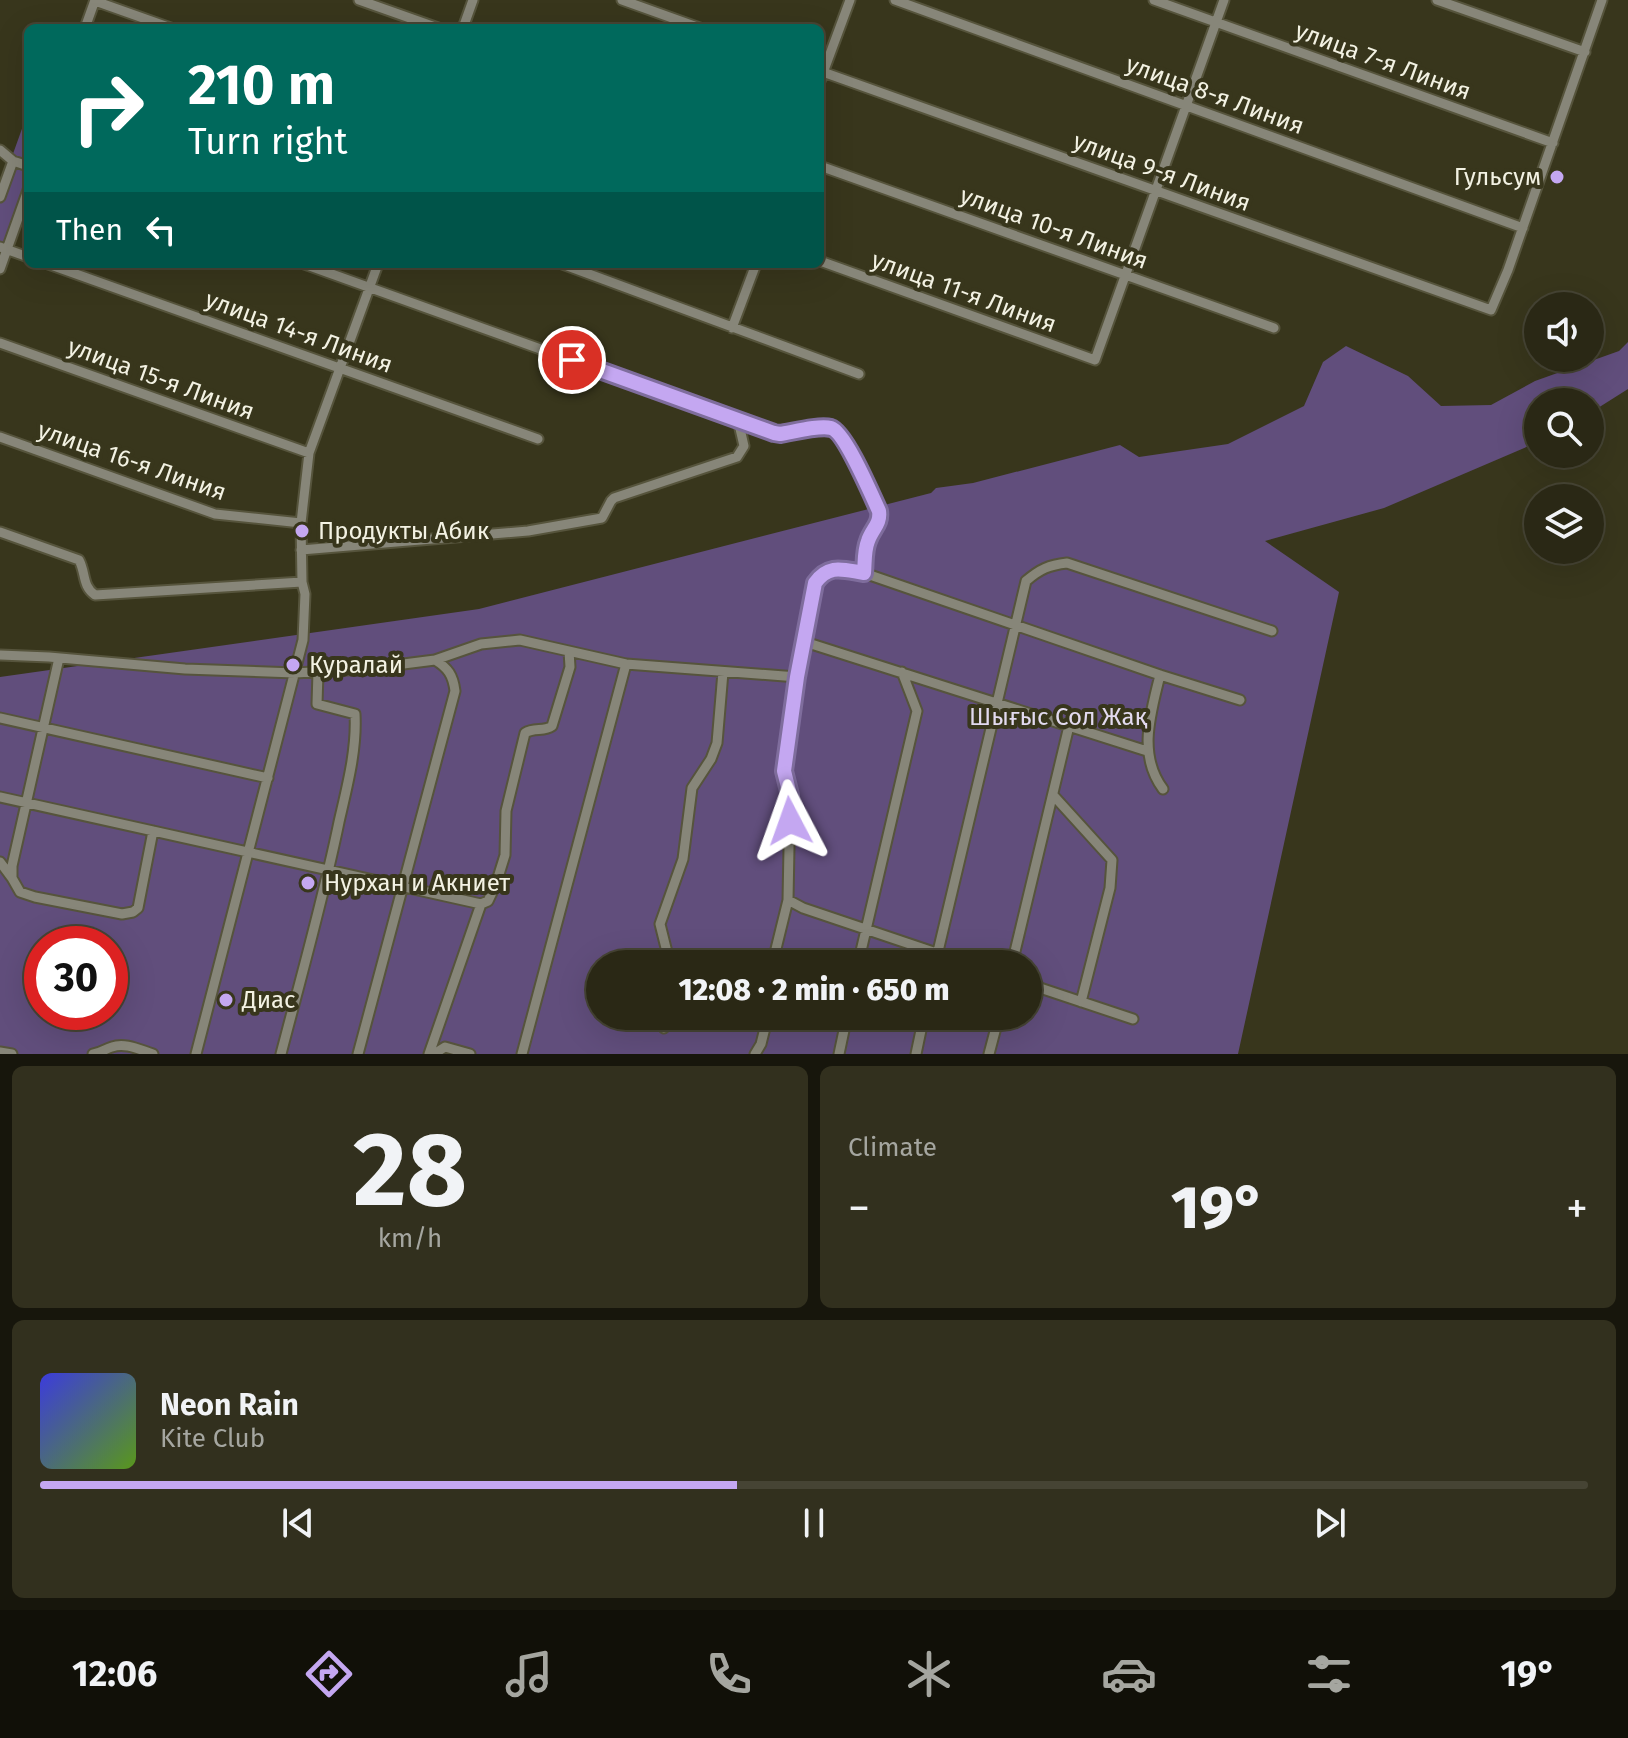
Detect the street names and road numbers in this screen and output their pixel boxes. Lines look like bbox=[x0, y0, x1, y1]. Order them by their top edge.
street label: улица 7-я Линия bbox=[1291, 16, 1475, 106]
street label: улица 8-я Линия bbox=[1122, 50, 1308, 140]
street label: улица 9-я Линия bbox=[1069, 127, 1255, 217]
street label: улица 10-я Линия bbox=[956, 181, 1152, 275]
street label: улица 11-я Линия bbox=[868, 246, 1060, 338]
street label: улица 14-я Линия bbox=[201, 285, 397, 379]
street label: улица 15-я Линия bbox=[64, 332, 258, 426]
street label: улица 16-я Линия bbox=[34, 416, 230, 506]

